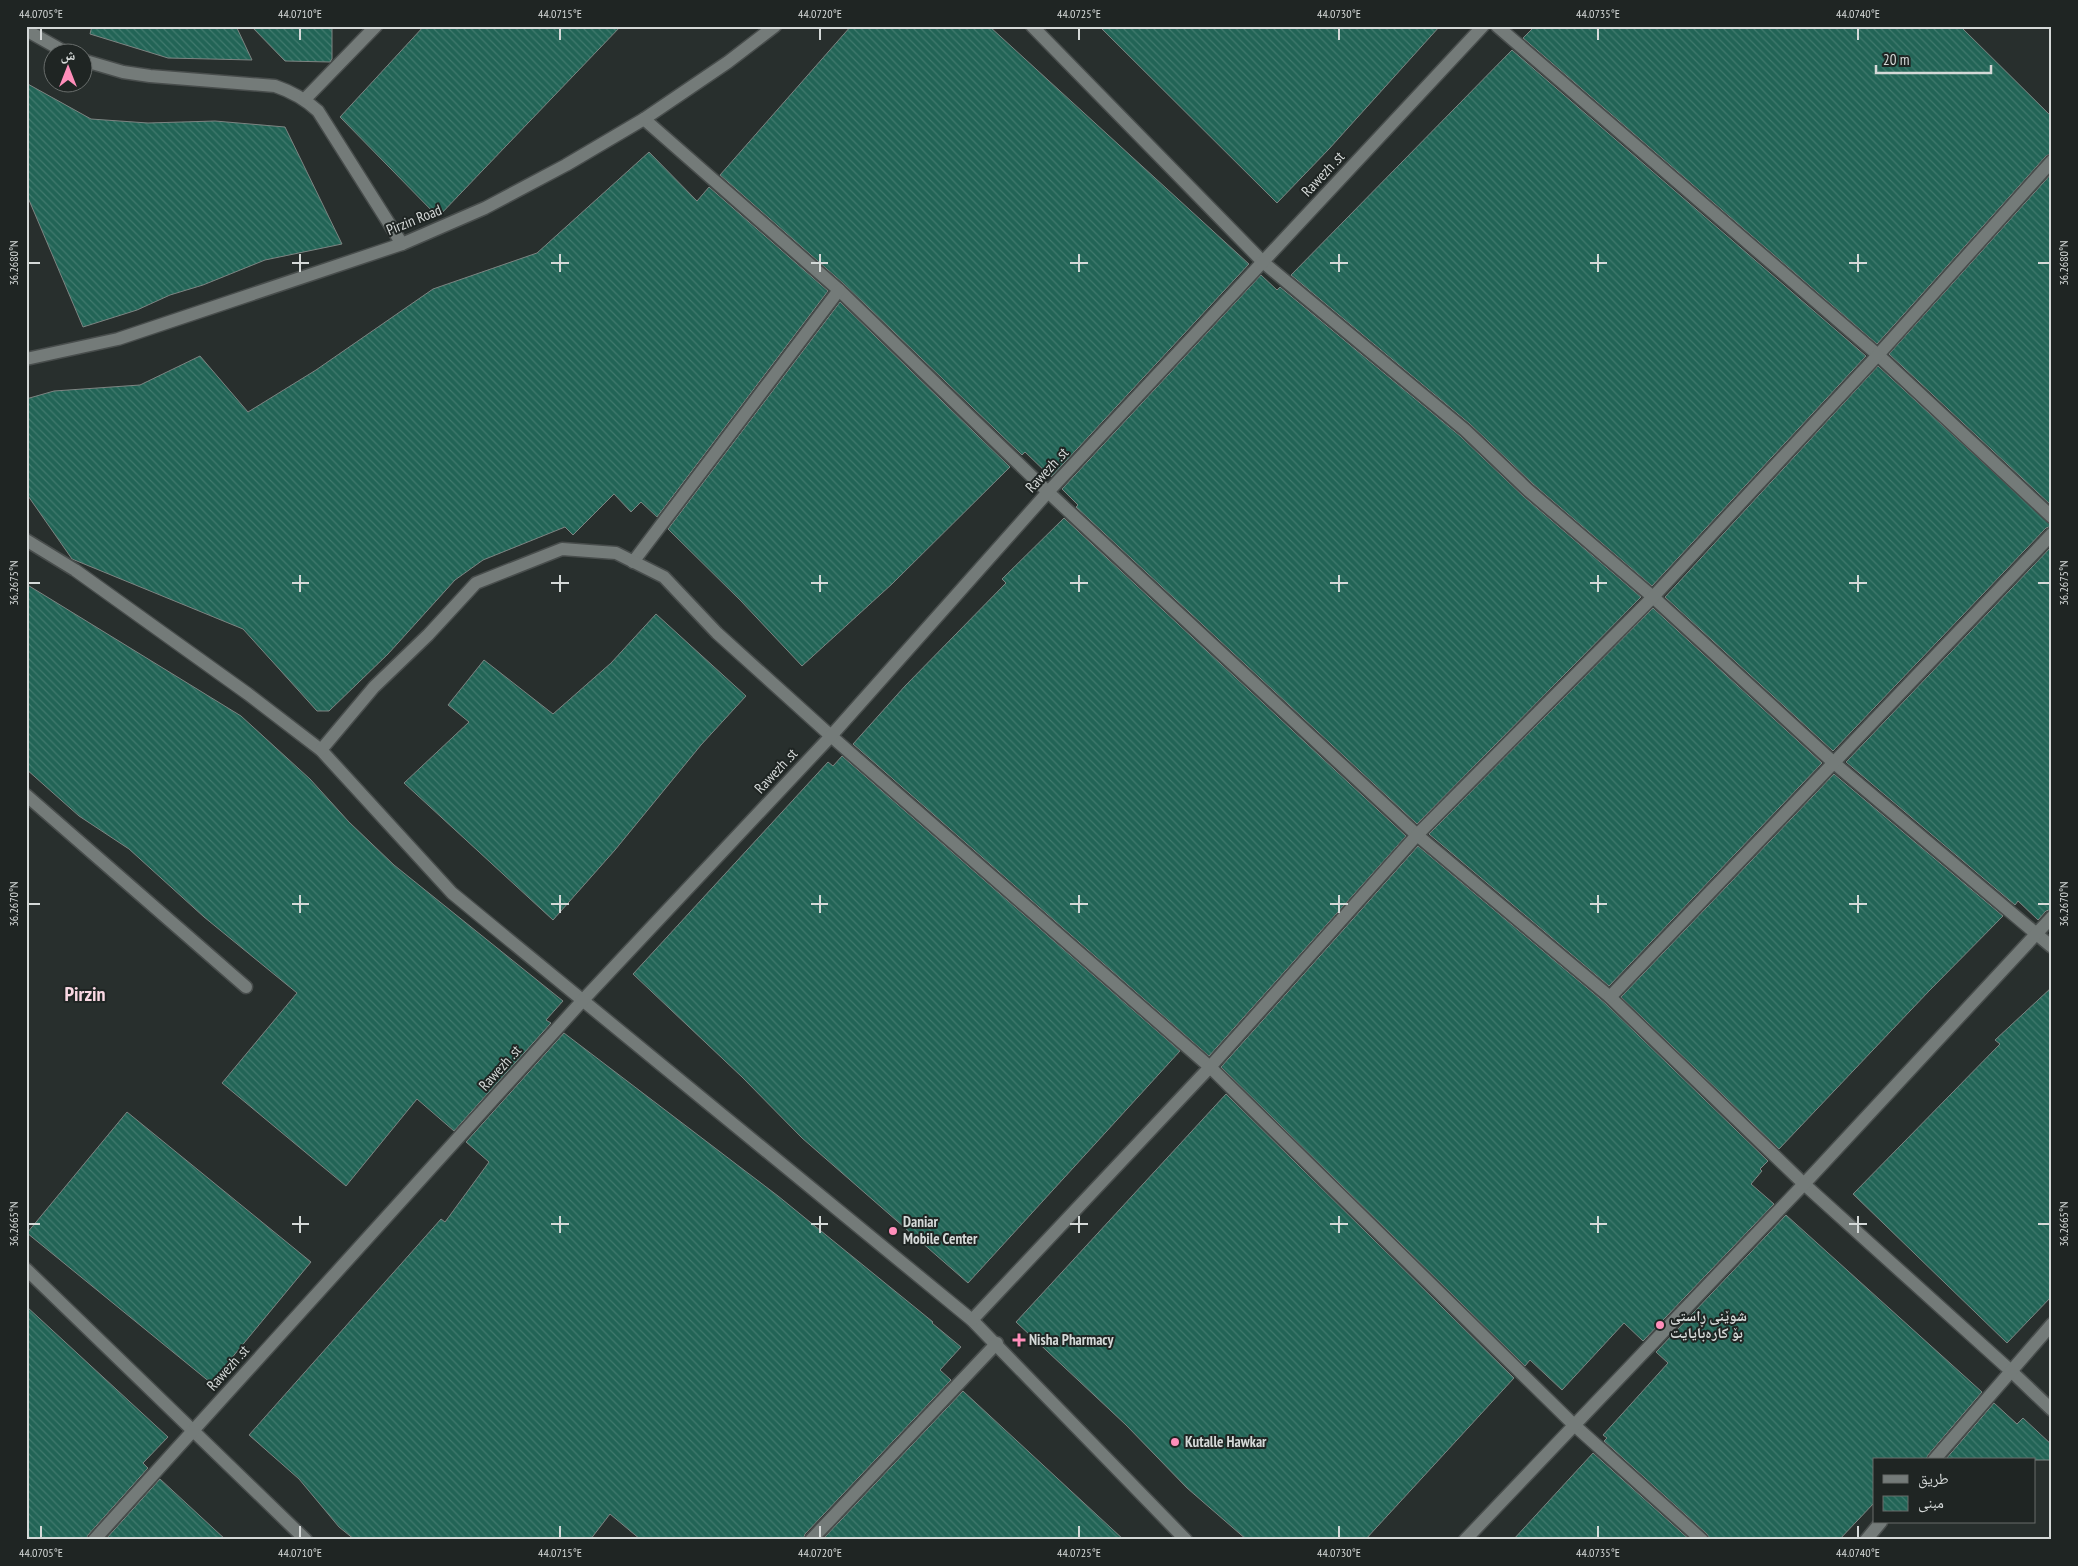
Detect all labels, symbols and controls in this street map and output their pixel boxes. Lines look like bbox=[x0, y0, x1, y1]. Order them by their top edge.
text: 44.0705°E bbox=[19, 6, 63, 21]
text: 44.0710°E bbox=[278, 6, 322, 21]
text: 44.0715°E bbox=[538, 6, 582, 21]
text: 44.0720°E bbox=[798, 6, 842, 21]
text: 44.0725°E bbox=[1057, 6, 1101, 21]
text: 44.0730°E bbox=[1317, 6, 1361, 21]
text: 44.0735°E bbox=[1576, 6, 1620, 21]
text: 44.0740°E bbox=[1836, 6, 1880, 21]
north arrow bbox=[42, 42, 92, 92]
scale bar bbox=[1876, 42, 1990, 74]
text: ش bbox=[61, 46, 76, 64]
text: 20 m bbox=[1883, 50, 1909, 69]
street label: Rawezh .st bbox=[1297, 147, 1348, 200]
street label: Pirzin Road bbox=[383, 200, 444, 239]
text: 36.2680°N bbox=[6, 240, 21, 286]
text: 36.2680°N bbox=[2056, 240, 2071, 286]
street label: Rawezh .st bbox=[1021, 443, 1072, 496]
text: 36.2675°N bbox=[6, 560, 21, 606]
text: 36.2675°N bbox=[2056, 560, 2071, 606]
street label: Rawezh .st bbox=[750, 744, 801, 797]
text: 36.2670°N bbox=[6, 881, 21, 927]
text: 36.2670°N bbox=[2056, 881, 2071, 927]
district label: Pirzin bbox=[65, 981, 106, 1007]
street label: Rawezh .st bbox=[474, 1041, 525, 1094]
text: 36.2665°N bbox=[6, 1201, 21, 1247]
text: 36.2665°N bbox=[2056, 1201, 2071, 1247]
place label: Daniar Mobile Center bbox=[903, 1212, 978, 1248]
marker: Daniar Mobile Center bbox=[887, 1225, 899, 1237]
place label: شوێنی ڕاستی بۆ کارەبایایت bbox=[1670, 1306, 1747, 1342]
marker: شوێنی ڕاستی بۆ کارەبایایت bbox=[1654, 1319, 1666, 1331]
place label: Nisha Pharmacy bbox=[1029, 1330, 1114, 1349]
marker: Nisha Pharmacy bbox=[1013, 1334, 1025, 1346]
street label: Rawezh .st bbox=[202, 1341, 253, 1394]
place label: Kutalle Hawkar bbox=[1185, 1432, 1267, 1451]
marker: Kutalle Hawkar bbox=[1169, 1436, 1181, 1448]
legend bbox=[1873, 1458, 2036, 1524]
text: طريق bbox=[1918, 1469, 1949, 1489]
text: مبنى bbox=[1918, 1493, 1944, 1513]
text: 44.0705°E bbox=[19, 1545, 63, 1560]
text: 44.0710°E bbox=[278, 1545, 322, 1560]
text: 44.0715°E bbox=[538, 1545, 582, 1560]
text: 44.0720°E bbox=[798, 1545, 842, 1560]
text: 44.0725°E bbox=[1057, 1545, 1101, 1560]
text: 44.0730°E bbox=[1317, 1545, 1361, 1560]
text: 44.0735°E bbox=[1576, 1545, 1620, 1560]
text: 44.0740°E bbox=[1836, 1545, 1880, 1560]

